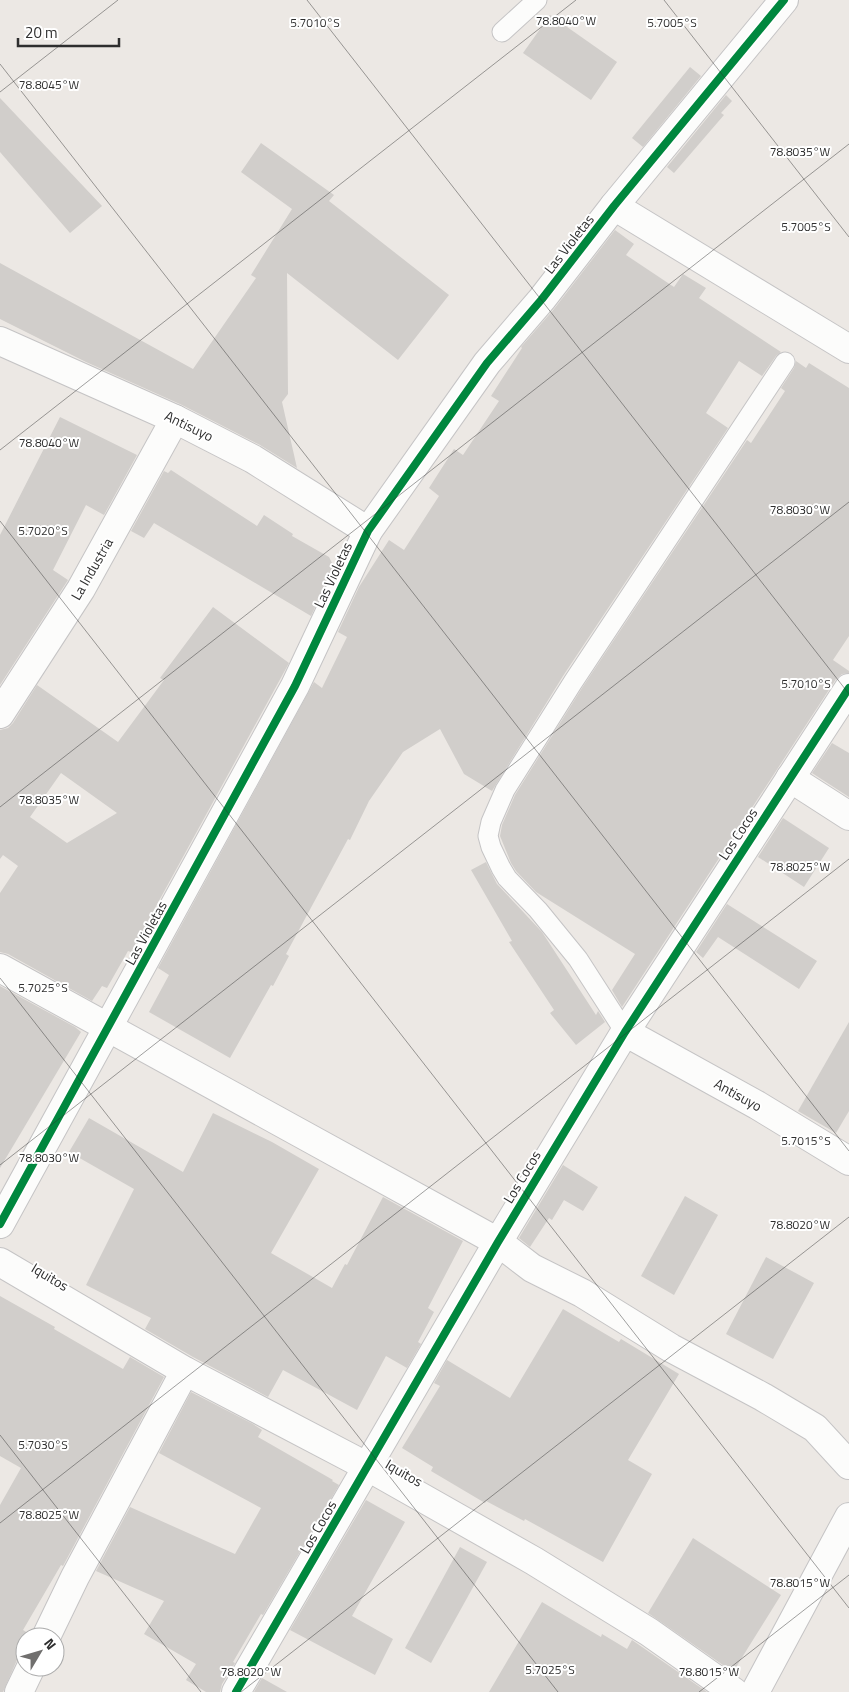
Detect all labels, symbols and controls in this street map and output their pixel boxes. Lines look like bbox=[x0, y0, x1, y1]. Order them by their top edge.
text: 78.8040°W bbox=[536, 11, 596, 30]
text: 5.7010°S bbox=[290, 13, 340, 32]
text: 5.7005°S bbox=[647, 13, 697, 32]
scale bar bbox=[18, 15, 119, 47]
text: 20 m bbox=[25, 21, 58, 44]
text: 78.8045°W bbox=[19, 75, 79, 94]
text: 78.8035°W bbox=[770, 142, 830, 161]
street label: Las Violetas bbox=[539, 209, 599, 278]
text: 5.7005°S bbox=[781, 217, 831, 236]
street label: Antisuyo bbox=[161, 405, 217, 446]
text: 78.8040°W bbox=[19, 433, 79, 452]
text: 78.8030°W bbox=[770, 500, 830, 519]
text: 5.7020°S bbox=[18, 521, 68, 540]
street label: La Industria bbox=[65, 534, 118, 604]
street label: Las Violetas bbox=[308, 538, 357, 611]
text: 5.7010°S bbox=[781, 674, 831, 693]
text: 78.8035°W bbox=[19, 790, 79, 809]
street label: Los Cocos bbox=[713, 804, 762, 864]
text: 78.8025°W bbox=[770, 857, 830, 876]
street label: Las Violetas bbox=[119, 897, 172, 969]
text: 5.7025°S bbox=[18, 978, 68, 997]
street label: Antisuyo bbox=[711, 1073, 766, 1116]
text: 5.7015°S bbox=[781, 1131, 831, 1150]
street label: Los Cocos bbox=[498, 1146, 546, 1207]
text: 78.8030°W bbox=[19, 1148, 79, 1167]
text: 78.8020°W bbox=[770, 1215, 830, 1234]
street label: Iquitos bbox=[28, 1257, 73, 1296]
text: 5.7030°S bbox=[18, 1435, 68, 1454]
street label: Iquitos bbox=[382, 1453, 427, 1492]
street label: Los Cocos bbox=[294, 1496, 341, 1557]
text: 78.8025°W bbox=[19, 1505, 79, 1524]
text: 78.8015°W bbox=[770, 1573, 830, 1592]
north arrow bbox=[15, 1627, 65, 1677]
text: N bbox=[39, 1633, 62, 1654]
text: 5.7025°S bbox=[525, 1660, 575, 1679]
text: 78.8020°W bbox=[221, 1662, 281, 1681]
text: 78.8015°W bbox=[679, 1662, 739, 1681]

